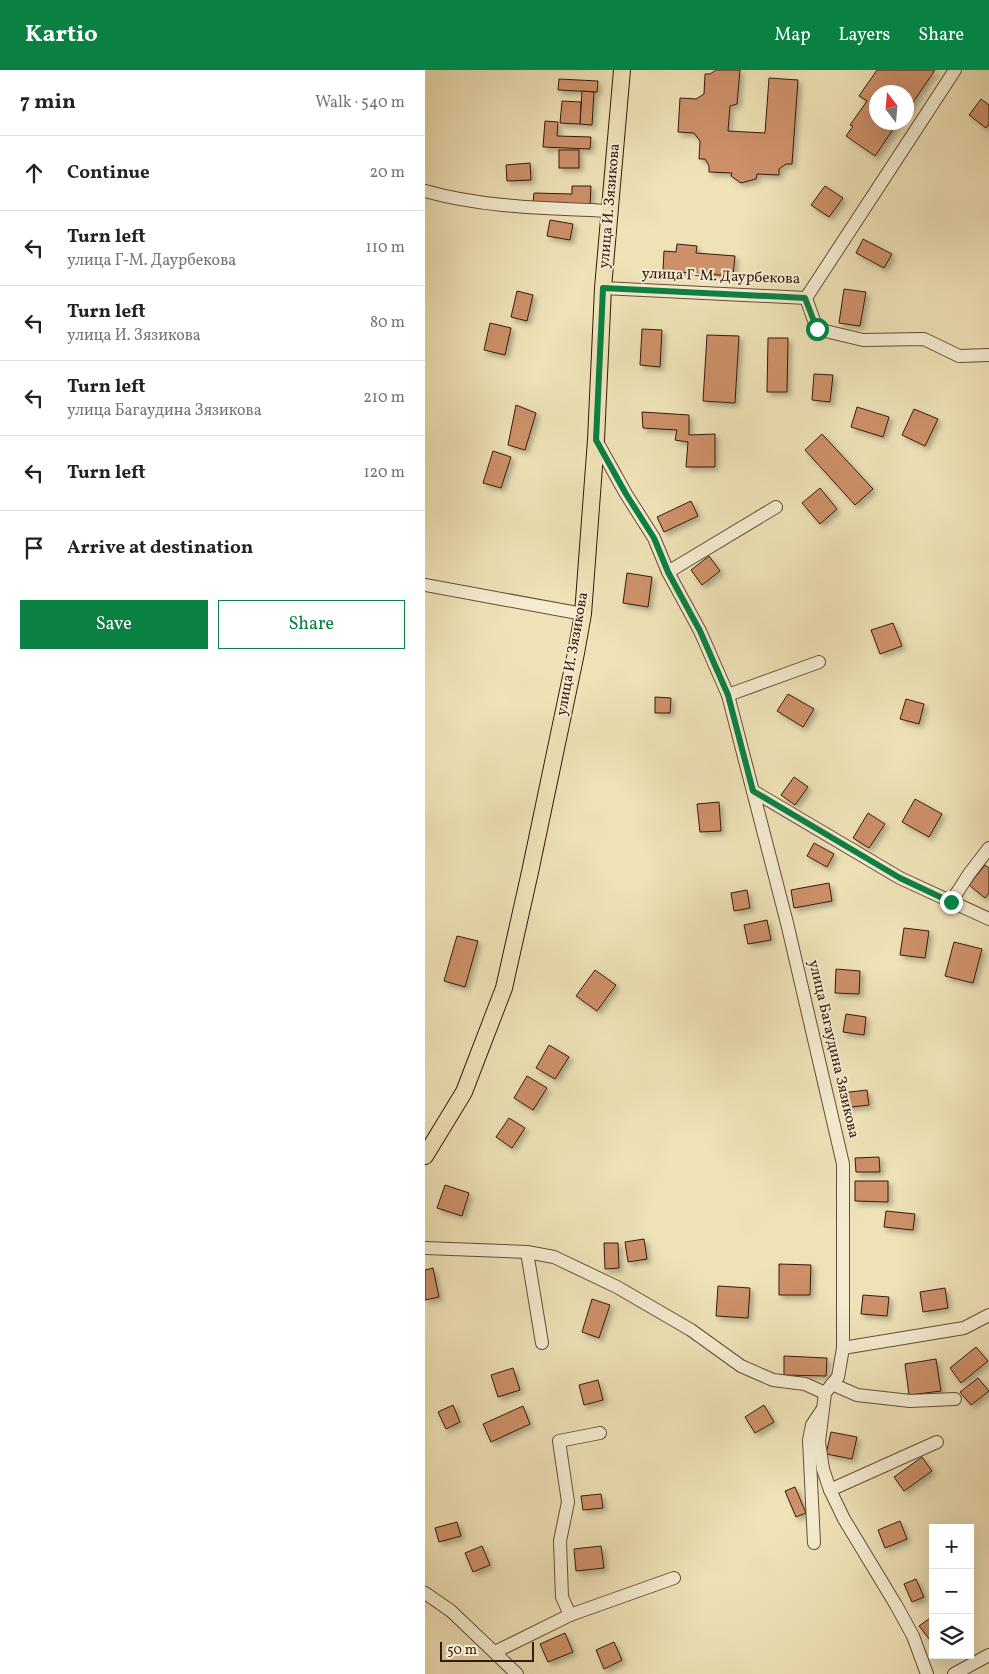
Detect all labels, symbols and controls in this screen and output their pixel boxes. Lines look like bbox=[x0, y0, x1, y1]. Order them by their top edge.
text: Kartio bbox=[25, 18, 98, 52]
text: Map bbox=[774, 23, 810, 48]
text: Layers bbox=[838, 23, 890, 48]
text: Share bbox=[918, 23, 964, 48]
north arrow bbox=[869, 85, 914, 130]
text: 7 min bbox=[20, 88, 76, 117]
text: Walk · 540 m bbox=[315, 92, 405, 114]
street label: улица И. Зязикова bbox=[594, 143, 626, 269]
icon: ahead bbox=[20, 159, 48, 187]
text: Continue bbox=[67, 160, 150, 186]
text: 20 m bbox=[370, 162, 405, 184]
text: Turn left bbox=[67, 224, 146, 250]
icon: left bbox=[20, 234, 48, 262]
text: 110 m bbox=[366, 237, 405, 259]
text: улица Г-М. Даурбекова bbox=[67, 250, 236, 272]
street label: улица Г-М. Даурбекова bbox=[641, 264, 801, 290]
text: Turn left bbox=[67, 299, 146, 325]
icon: left bbox=[20, 309, 48, 337]
text: 80 m bbox=[370, 312, 405, 334]
route start bbox=[806, 318, 829, 341]
text: улица И. Зязикова bbox=[67, 325, 201, 347]
text: Turn left bbox=[67, 374, 146, 400]
icon: left bbox=[20, 384, 48, 412]
text: 210 m bbox=[363, 387, 405, 409]
text: улица Багаудина Зязикова bbox=[67, 400, 262, 422]
icon: left bbox=[20, 459, 48, 487]
text: Turn left bbox=[67, 460, 146, 486]
text: 120 m bbox=[363, 462, 405, 484]
icon: arrive bbox=[20, 534, 48, 562]
text: Arrive at destination bbox=[67, 535, 253, 561]
street label: улица И. Зязикова bbox=[552, 590, 594, 718]
button: Save bbox=[20, 600, 208, 649]
button: Share bbox=[218, 600, 405, 649]
route end bbox=[940, 891, 963, 914]
street label: улица Багаудина Зязикова bbox=[802, 958, 864, 1140]
map controls bbox=[929, 1524, 974, 1659]
button: + bbox=[929, 1524, 974, 1569]
button: − bbox=[929, 1569, 974, 1614]
button: layers bbox=[929, 1614, 974, 1659]
scale bar bbox=[440, 1639, 534, 1662]
text: 50 m bbox=[447, 1641, 477, 1660]

